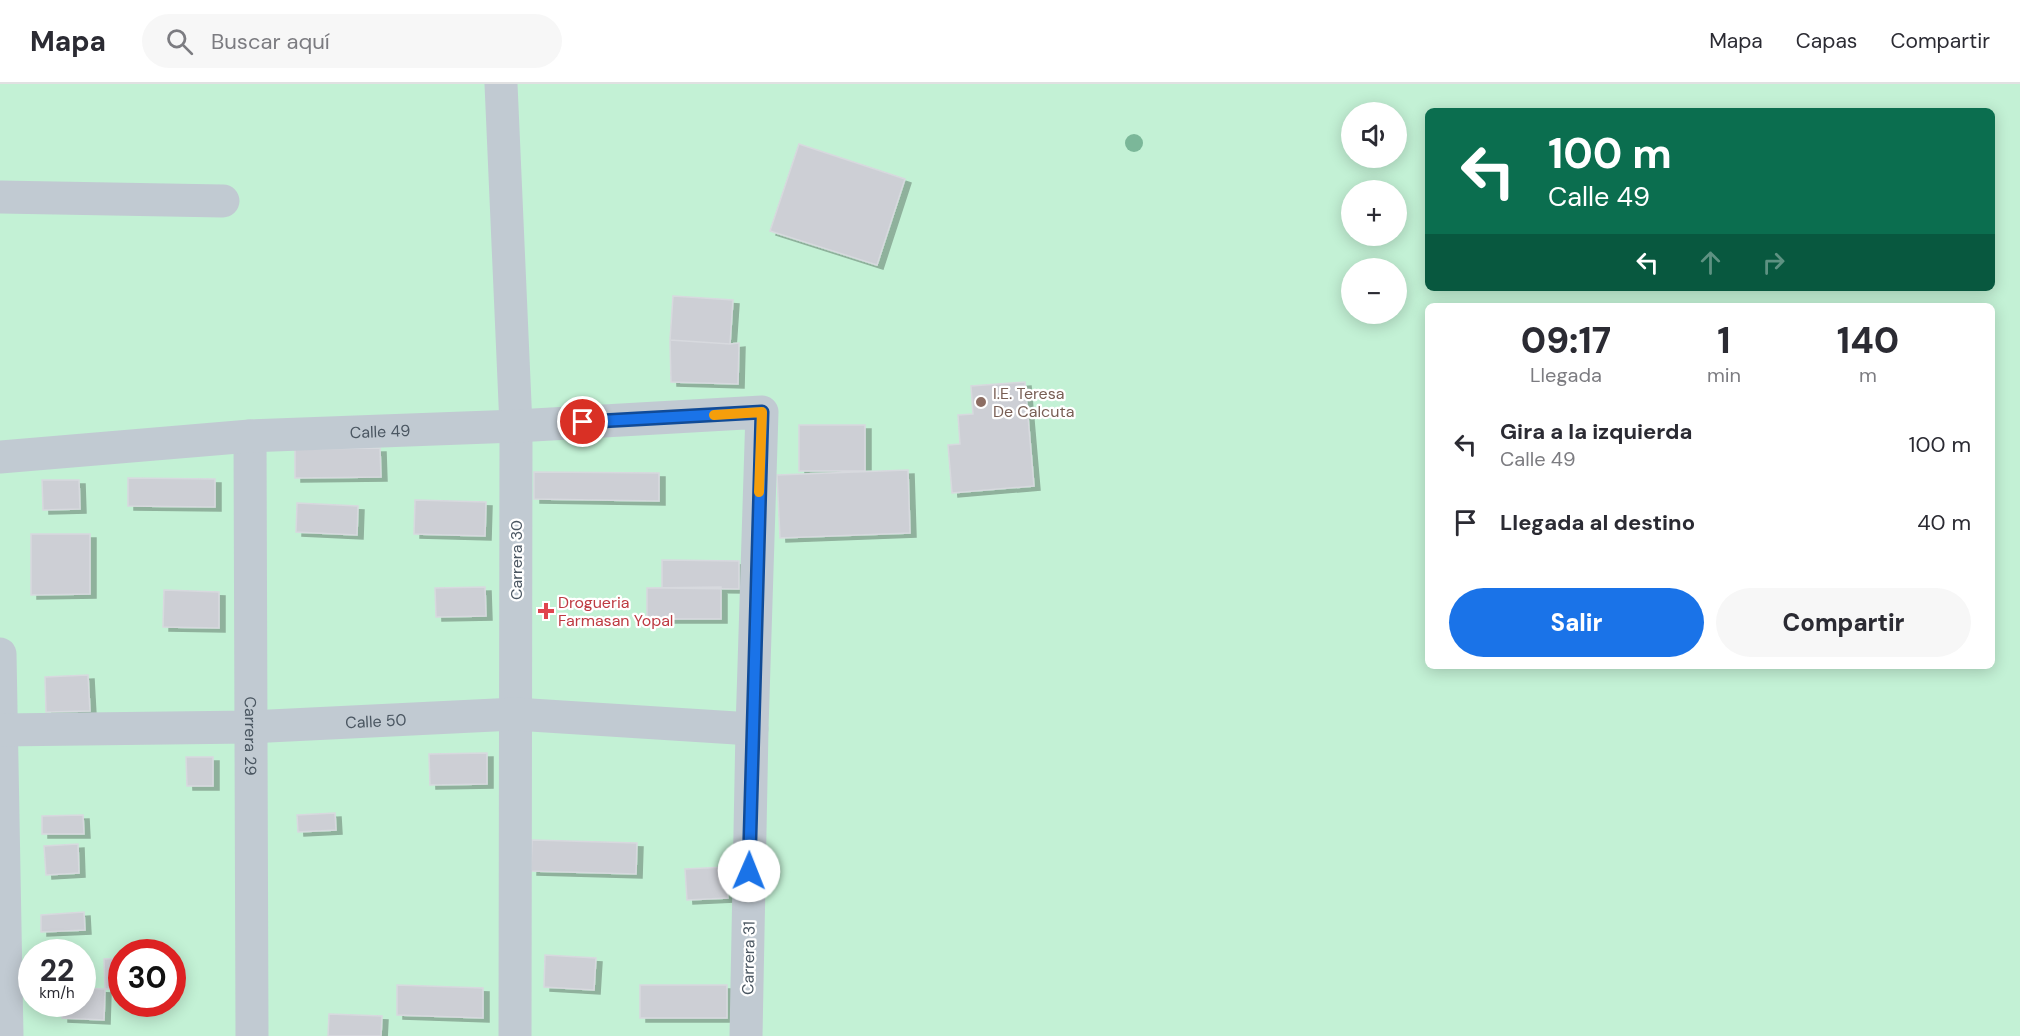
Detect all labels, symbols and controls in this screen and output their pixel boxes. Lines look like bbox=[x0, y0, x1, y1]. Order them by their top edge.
search box bbox=[142, 14, 562, 68]
text: Mapa bbox=[30, 23, 106, 60]
icon: search bbox=[163, 25, 196, 58]
text: Buscar aquí bbox=[211, 27, 330, 56]
text: Mapa bbox=[1709, 27, 1763, 55]
text: Capas bbox=[1796, 27, 1857, 55]
text: Compartir bbox=[1890, 27, 1990, 55]
map controls bbox=[1341, 102, 1407, 324]
button: sound bbox=[1341, 102, 1407, 168]
text: 100 m bbox=[1548, 126, 1672, 181]
icon: left bbox=[1449, 132, 1527, 210]
text: Calle 49 bbox=[1548, 179, 1650, 214]
button: + bbox=[1341, 180, 1407, 246]
icon: left bbox=[1631, 246, 1664, 279]
icon: ahead bbox=[1694, 246, 1727, 279]
icon: right bbox=[1757, 246, 1790, 279]
button: − bbox=[1341, 258, 1407, 324]
text: 09:17 bbox=[1521, 317, 1611, 364]
text: 1 bbox=[1717, 317, 1731, 364]
text: 140 bbox=[1837, 317, 1899, 364]
text: Llegada bbox=[1530, 362, 1602, 388]
text: min bbox=[1707, 362, 1741, 388]
text: m bbox=[1859, 362, 1877, 388]
place label: I.E. Teresa De Calcuta bbox=[993, 383, 1074, 422]
marker: I.E. Teresa De Calcuta bbox=[974, 395, 988, 409]
pin bbox=[557, 396, 608, 447]
icon: arrive bbox=[566, 405, 599, 438]
text: Gira a la izquierda bbox=[1500, 417, 1692, 446]
street label: Calle 49 bbox=[349, 420, 411, 443]
icon: left bbox=[1449, 428, 1482, 461]
text: 100 m bbox=[1909, 430, 1971, 459]
text: Calle 49 bbox=[1500, 446, 1576, 472]
icon: arrive bbox=[1449, 506, 1482, 539]
text: Llegada al destino bbox=[1500, 508, 1695, 537]
text: 40 m bbox=[1917, 508, 1971, 537]
street label: Carrera 30 bbox=[506, 520, 527, 600]
button: Salir bbox=[1449, 588, 1704, 657]
button: Compartir bbox=[1716, 588, 1971, 657]
place label: Drogueria Farmasan Yopal bbox=[558, 592, 673, 631]
marker: Drogueria Farmasan Yopal bbox=[539, 604, 553, 618]
street label: Carrera 29 bbox=[240, 697, 261, 775]
street label: Calle 50 bbox=[345, 709, 407, 733]
position arrow bbox=[717, 839, 781, 903]
street label: Carrera 31 bbox=[737, 921, 760, 995]
speed limit sign: 30 bbox=[108, 939, 186, 1017]
text: 22 bbox=[40, 951, 74, 990]
text: km/h bbox=[39, 983, 75, 1003]

